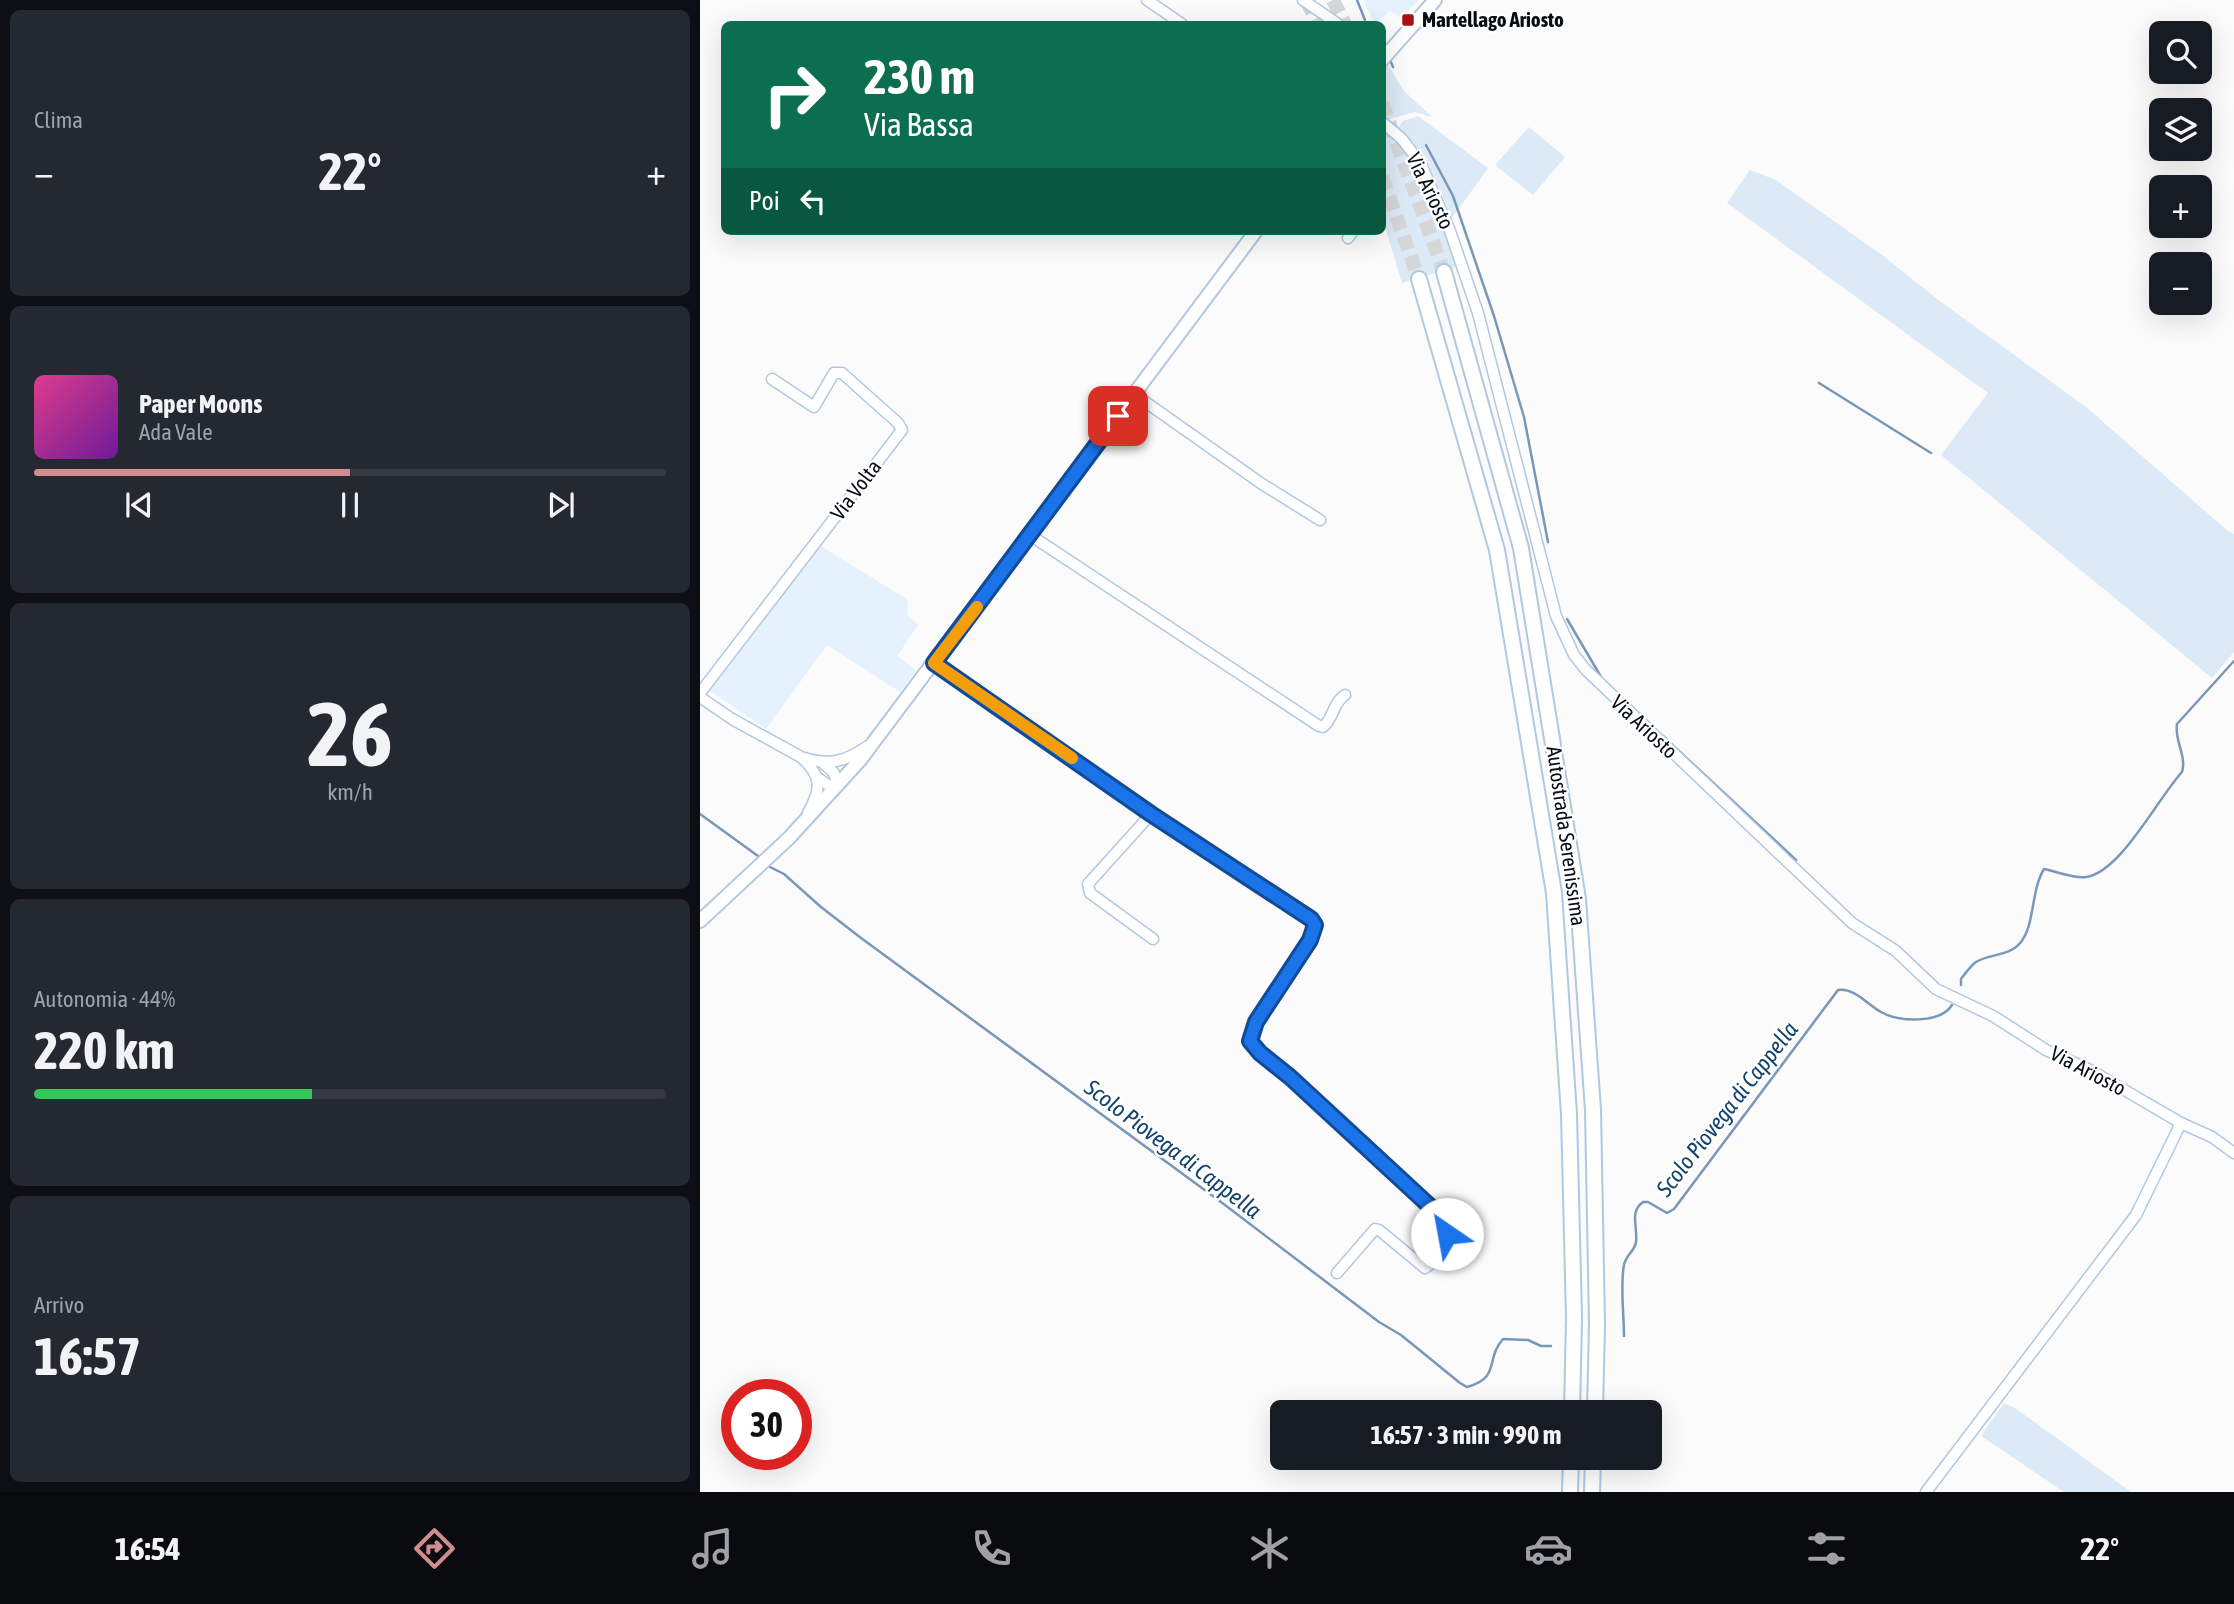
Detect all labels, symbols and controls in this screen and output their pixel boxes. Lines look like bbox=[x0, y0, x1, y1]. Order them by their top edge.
place label: Martellago Ariosto bbox=[1422, 7, 1564, 31]
marker: Martellago Ariosto bbox=[1400, 12, 1416, 28]
map controls bbox=[2149, 21, 2212, 315]
button: search bbox=[2149, 21, 2212, 84]
text: 230 m bbox=[864, 48, 975, 104]
icon: right bbox=[749, 49, 840, 140]
button: layers bbox=[2149, 98, 2212, 161]
text: Via Bassa bbox=[864, 106, 974, 143]
text: Clima bbox=[34, 107, 83, 133]
text: 22° bbox=[318, 141, 382, 201]
street label: Via Ariosto bbox=[1402, 148, 1460, 233]
text: − bbox=[34, 150, 54, 193]
text: + bbox=[646, 150, 666, 193]
button: + bbox=[2149, 175, 2212, 238]
icon: left bbox=[794, 182, 832, 220]
text: Poi bbox=[749, 186, 780, 216]
button: − bbox=[2149, 252, 2212, 315]
pin bbox=[1088, 386, 1148, 446]
text: Paper Moons bbox=[139, 389, 262, 419]
icon: arrive bbox=[1099, 397, 1137, 435]
text: Ada Vale bbox=[139, 419, 213, 445]
street label: Via Volta bbox=[825, 455, 885, 524]
icon: previous bbox=[120, 486, 158, 524]
icon: pause bbox=[331, 486, 369, 524]
icon: next bbox=[542, 486, 580, 524]
text: 26 bbox=[307, 681, 393, 785]
street label: Via Ariosto bbox=[1606, 690, 1683, 763]
street label: Autostrada Serenissima bbox=[1542, 744, 1591, 927]
text: km/h bbox=[327, 779, 373, 805]
text: Autonomia · 44% bbox=[34, 986, 175, 1012]
water label: Scolo Piovega di Cappella bbox=[1650, 1016, 1803, 1202]
text: 220 km bbox=[34, 1020, 175, 1080]
street label: Via Ariosto bbox=[2047, 1040, 2130, 1100]
water label: Scolo Piovega di Cappella bbox=[1079, 1074, 1267, 1224]
position arrow bbox=[1410, 1197, 1484, 1271]
text: Arrivo bbox=[34, 1292, 84, 1318]
text: 16:57 bbox=[34, 1326, 141, 1386]
speed limit sign: 30 bbox=[721, 1379, 812, 1470]
text: 16:57 · 3 min · 990 m bbox=[1371, 1420, 1561, 1450]
icon: directions bbox=[410, 1524, 459, 1573]
icon: music bbox=[688, 1524, 737, 1573]
icon: phone bbox=[967, 1524, 1016, 1573]
icon: climate bbox=[1245, 1524, 1294, 1573]
icon: car bbox=[1524, 1524, 1573, 1573]
icon: filters bbox=[1802, 1524, 1851, 1573]
text: 16:54 bbox=[115, 1530, 181, 1567]
text: 22° bbox=[2080, 1530, 2119, 1567]

